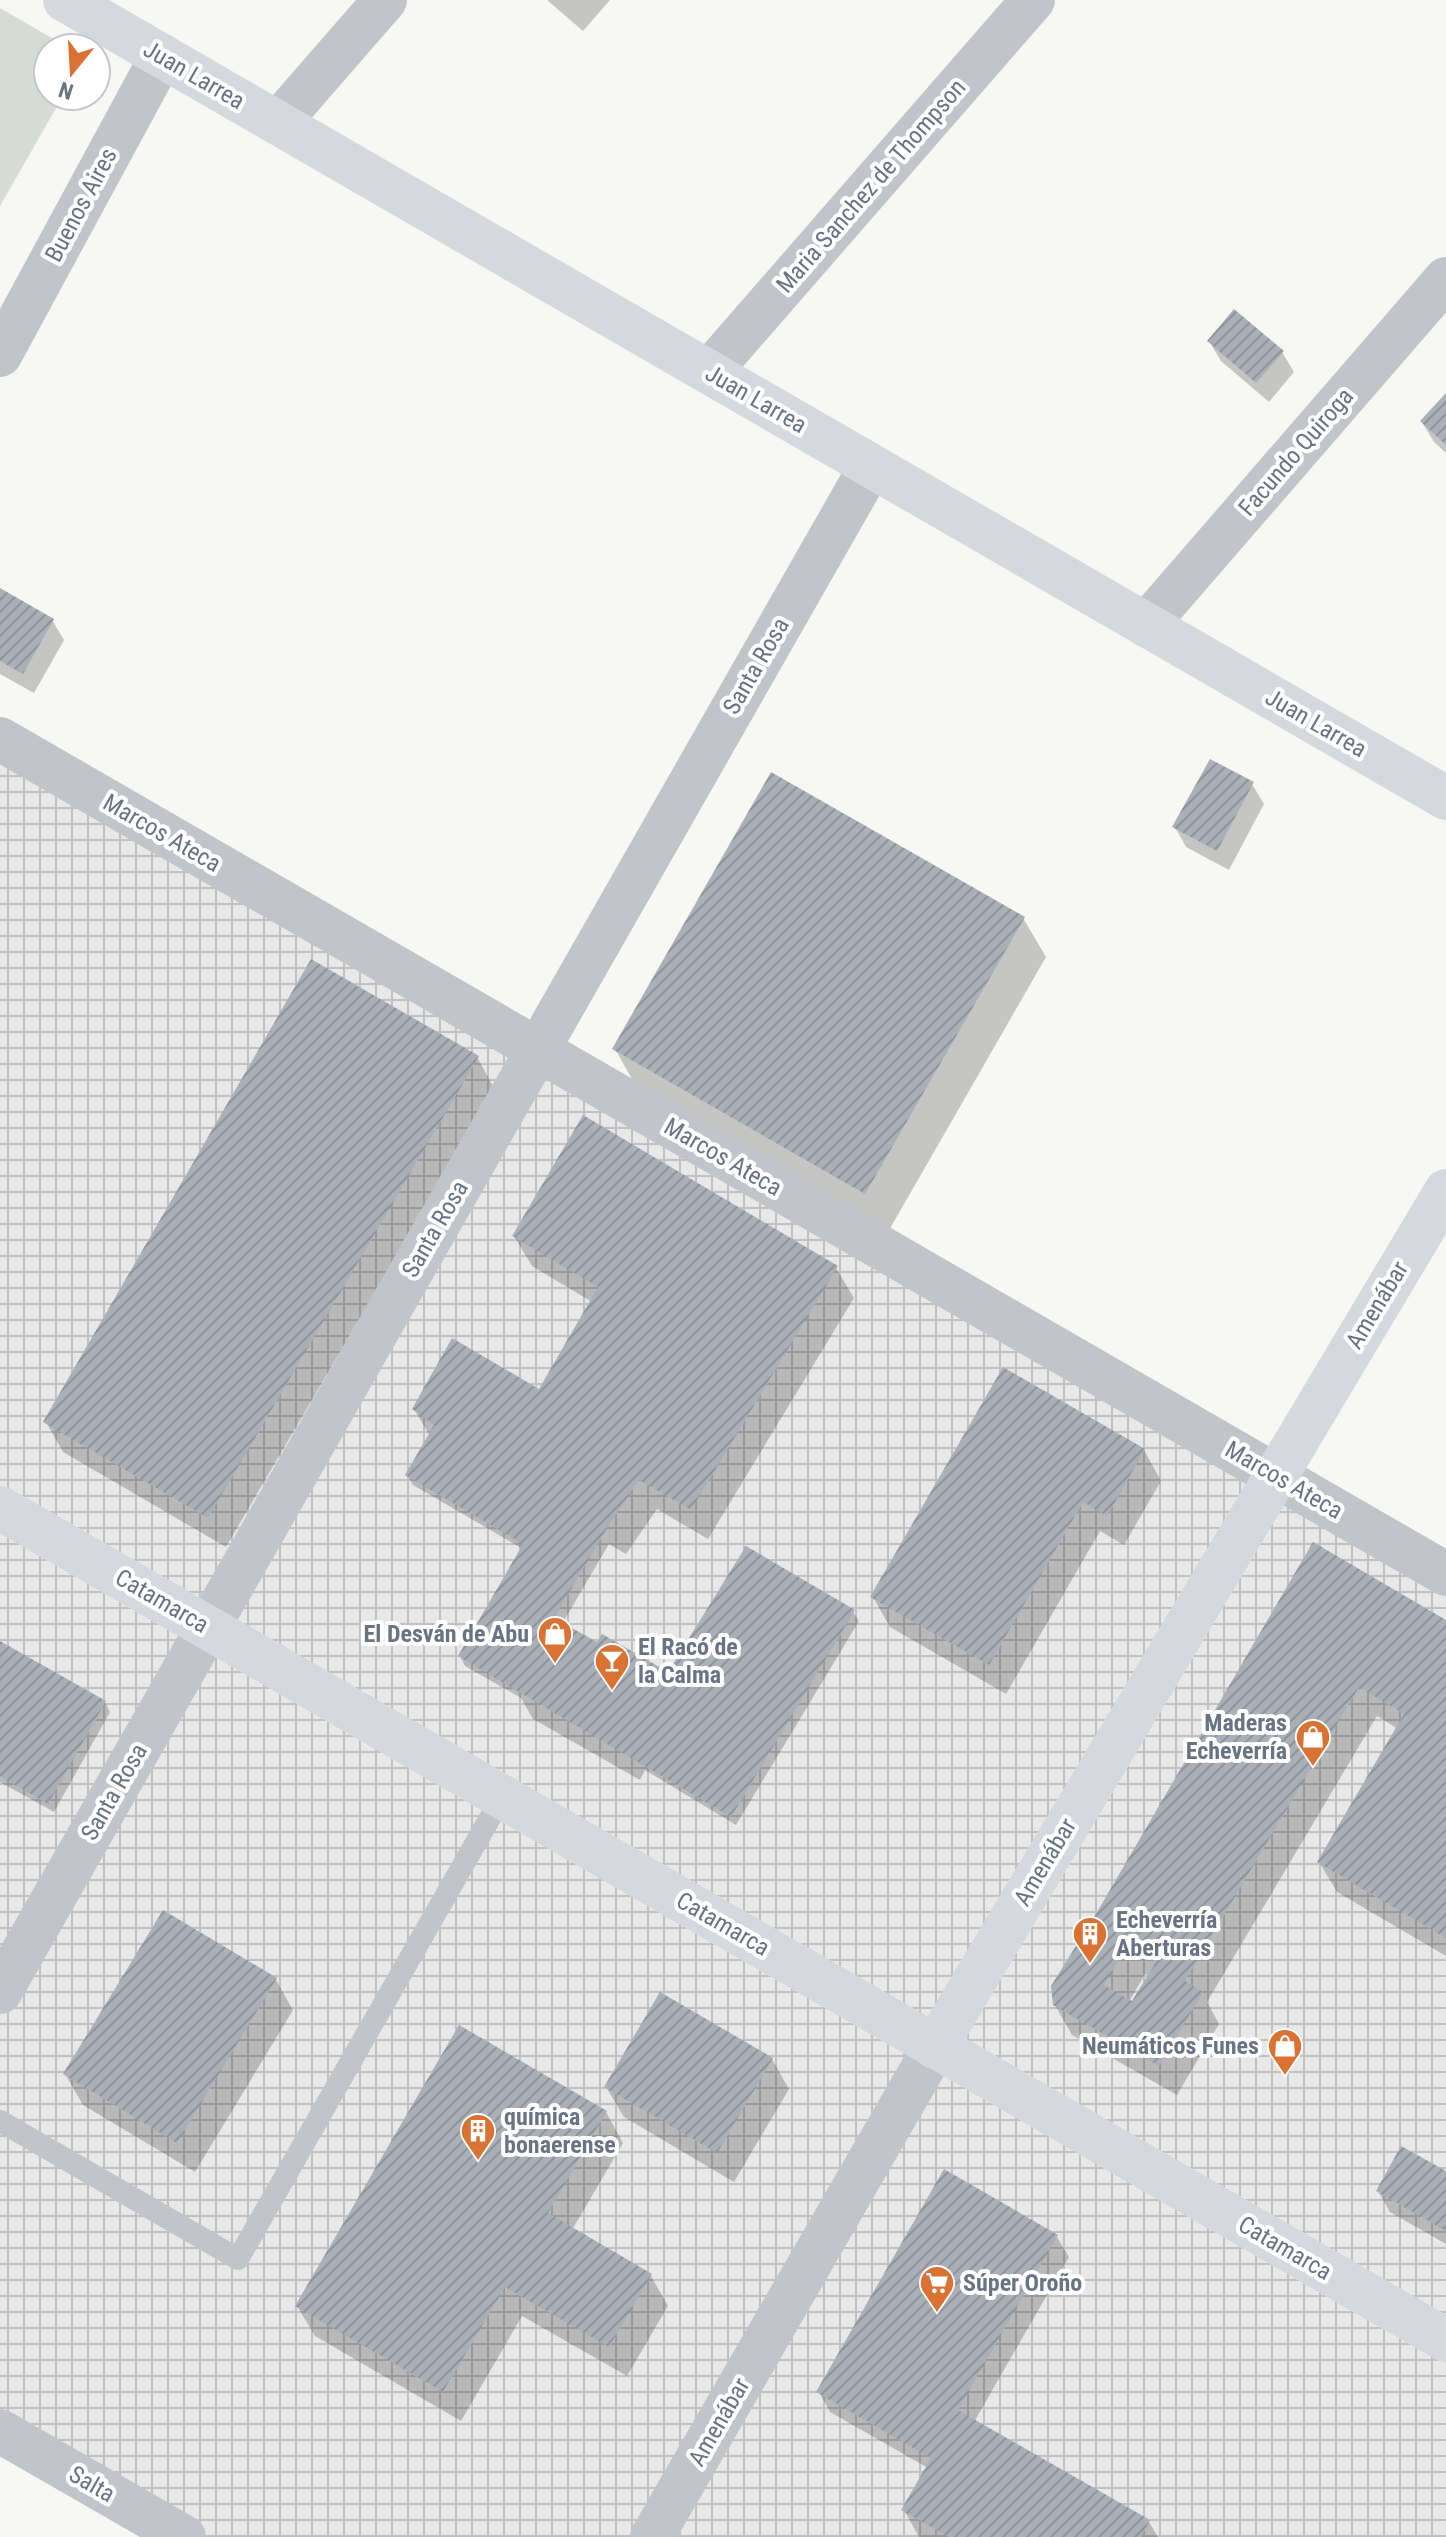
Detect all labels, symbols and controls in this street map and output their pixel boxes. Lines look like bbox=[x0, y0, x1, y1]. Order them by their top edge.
north arrow bbox=[32, 32, 112, 112]
street label: Juan Larrea bbox=[139, 35, 249, 115]
street label: Maria Sanchez de Thompson bbox=[771, 73, 971, 299]
text: N bbox=[56, 77, 76, 105]
street label: Buenos Aires bbox=[39, 143, 123, 267]
street label: Juan Larrea bbox=[701, 359, 811, 439]
street label: Facundo Quiroga bbox=[1233, 382, 1359, 522]
street label: Santa Rosa bbox=[717, 613, 795, 719]
street label: Juan Larrea bbox=[1261, 683, 1371, 763]
street label: Marcos Ateca bbox=[98, 788, 226, 878]
street label: Marcos Ateca bbox=[659, 1112, 787, 1202]
street label: Santa Rosa bbox=[396, 1176, 474, 1282]
street label: Amenábar bbox=[1340, 1256, 1414, 1354]
street label: Marcos Ateca bbox=[1220, 1435, 1348, 1525]
street label: Catamarca bbox=[110, 1563, 214, 1639]
shop icon: El Desván de Abu bbox=[536, 1615, 574, 1665]
place label: El Desván de Abu bbox=[364, 1620, 529, 1648]
place label: El Racó de la Calma bbox=[638, 1633, 738, 1689]
bar icon: El Racó de la Calma bbox=[593, 1642, 631, 1692]
place label: Maderas Echeverría bbox=[1186, 1709, 1287, 1765]
shop icon: Maderas Echeverría bbox=[1294, 1718, 1332, 1768]
street label: Santa Rosa bbox=[75, 1739, 153, 1845]
street label: Amenábar bbox=[1008, 1813, 1082, 1911]
street label: Catamarca bbox=[671, 1886, 775, 1962]
place label: Echeverría Aberturas bbox=[1116, 1906, 1217, 1962]
building icon: Echeverría Aberturas bbox=[1071, 1915, 1109, 1965]
shop icon: Neumáticos Funes bbox=[1266, 2027, 1304, 2077]
place label: Neumáticos Funes bbox=[1082, 2032, 1259, 2060]
place label: química bonaerense bbox=[504, 2103, 616, 2159]
building icon: química bonaerense bbox=[459, 2112, 497, 2162]
street label: Catamarca bbox=[1233, 2210, 1337, 2286]
supermarket icon: Súper Oroño bbox=[918, 2264, 956, 2314]
place label: Súper Oroño bbox=[963, 2269, 1082, 2297]
street label: Amenábar bbox=[683, 2373, 755, 2471]
street label: Salta bbox=[64, 2460, 120, 2508]

